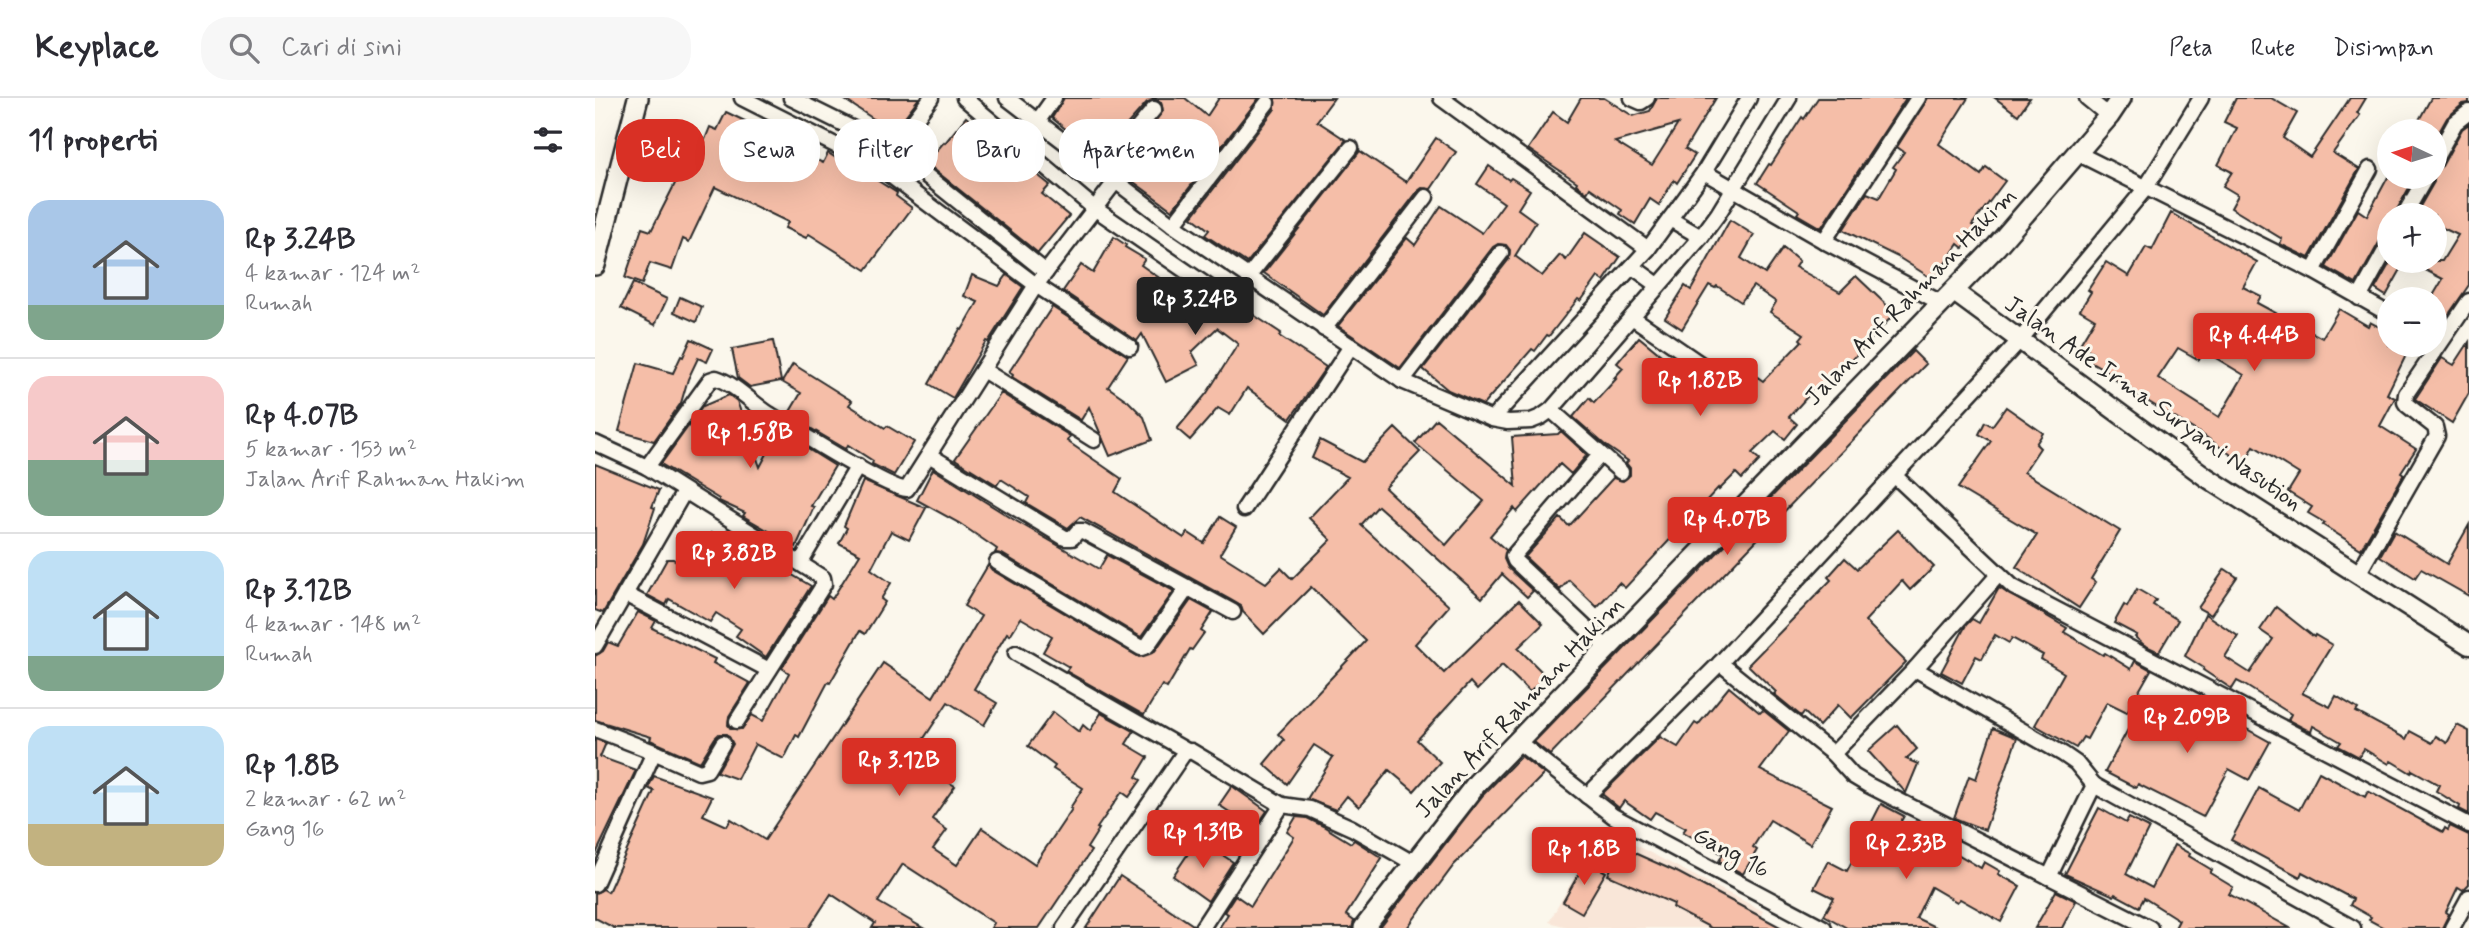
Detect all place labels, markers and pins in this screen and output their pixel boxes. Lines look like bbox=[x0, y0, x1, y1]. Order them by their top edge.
pin: Rp 3.24B bbox=[1123, 278, 1267, 337]
pin: Rp 4.44B bbox=[2182, 314, 2326, 373]
pin: Rp 1.82B bbox=[1628, 358, 1772, 418]
pin: Rp 1.58B bbox=[678, 410, 822, 470]
pin: Rp 4.07B bbox=[1655, 498, 1799, 557]
pin: Rp 3.82B bbox=[662, 532, 806, 591]
pin: Rp 2.09B bbox=[2115, 696, 2259, 755]
pin: Rp 3.12B bbox=[827, 738, 971, 798]
pin: Rp 1.31B bbox=[1131, 810, 1275, 870]
pin: Rp 2.33B bbox=[1834, 822, 1978, 881]
pin: Rp 1.8B bbox=[1519, 828, 1649, 887]

